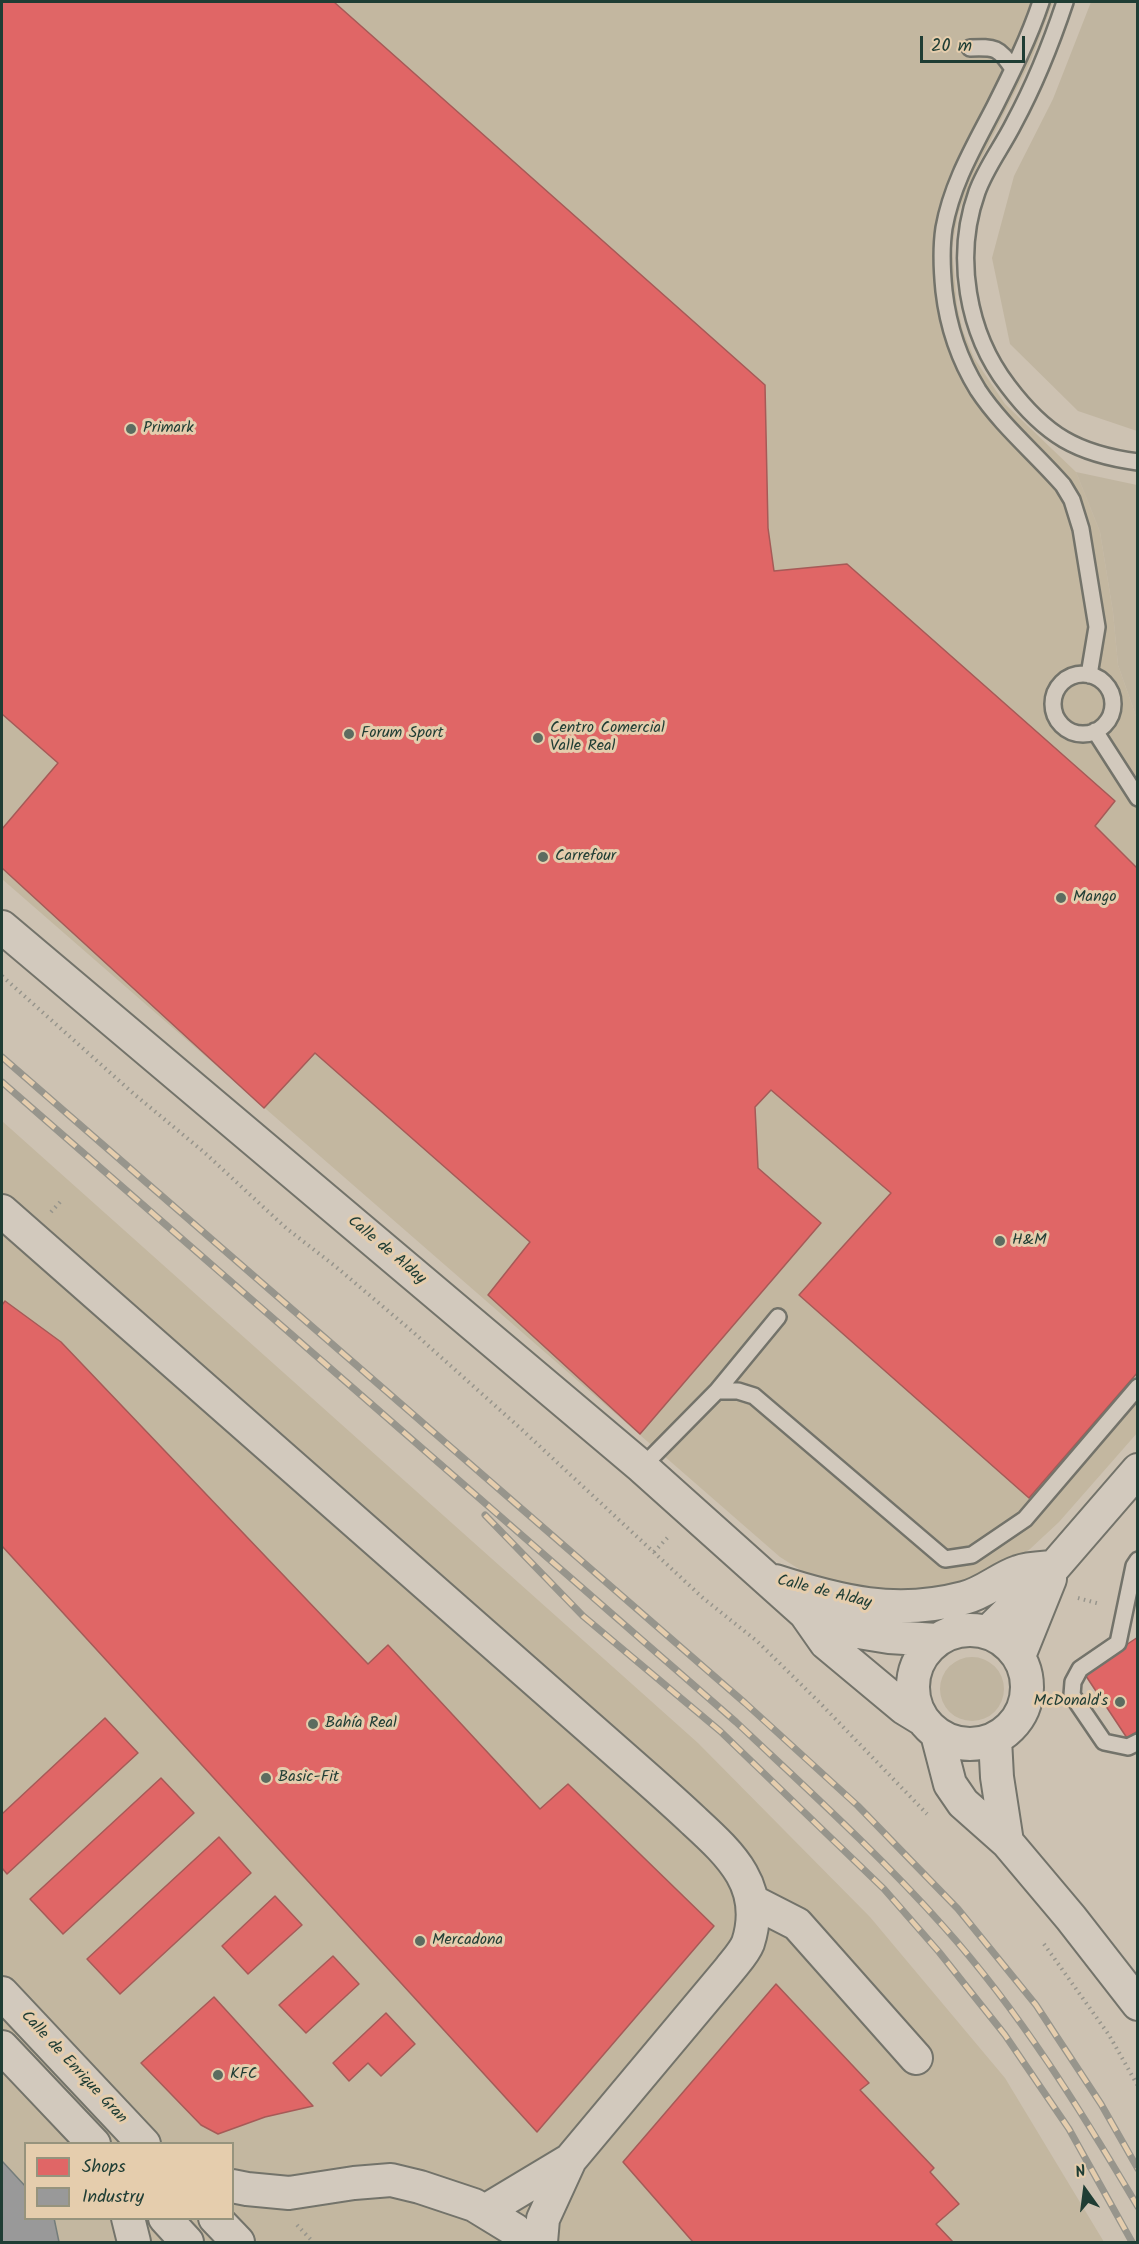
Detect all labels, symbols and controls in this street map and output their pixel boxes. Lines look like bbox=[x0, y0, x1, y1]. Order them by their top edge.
scale bar bbox=[923, 24, 1028, 62]
text: 20 m bbox=[931, 32, 972, 61]
place label: Primark bbox=[143, 419, 194, 439]
marker: Primark bbox=[124, 422, 138, 436]
place label: Centro Comercial Valle Real bbox=[550, 719, 665, 757]
place label: Forum Sport bbox=[361, 724, 444, 744]
marker: Forum Sport bbox=[342, 727, 356, 741]
marker: Centro Comercial Valle Real bbox=[531, 731, 545, 745]
place label: Carrefour bbox=[555, 847, 616, 867]
marker: Carrefour bbox=[536, 850, 550, 864]
place label: Mango bbox=[1073, 888, 1117, 908]
marker: Mango bbox=[1054, 891, 1068, 905]
street label: Calle de Alday bbox=[343, 1213, 429, 1289]
place label: H&M bbox=[1012, 1231, 1047, 1251]
marker: H&M bbox=[993, 1234, 1007, 1248]
street label: Calle de Alday bbox=[775, 1572, 873, 1614]
place label: McDonald's bbox=[1034, 1692, 1108, 1712]
marker: McDonald's bbox=[1113, 1695, 1127, 1709]
place label: Bahía Real bbox=[325, 1714, 397, 1734]
marker: Bahía Real bbox=[306, 1717, 320, 1731]
place label: Basic-Fit bbox=[278, 1768, 339, 1788]
marker: Basic-Fit bbox=[259, 1771, 273, 1785]
place label: Mercadona bbox=[432, 1931, 503, 1951]
marker: Mercadona bbox=[413, 1934, 427, 1948]
street label: Calle de Enrique Gran bbox=[16, 2008, 130, 2128]
place label: KFC bbox=[230, 2065, 257, 2085]
marker: KFC bbox=[211, 2068, 225, 2082]
legend bbox=[24, 2142, 234, 2220]
text: Shops bbox=[82, 2153, 126, 2182]
text: N bbox=[1073, 2159, 1088, 2185]
north arrow bbox=[1055, 2160, 1115, 2220]
text: Industry bbox=[82, 2183, 144, 2212]

